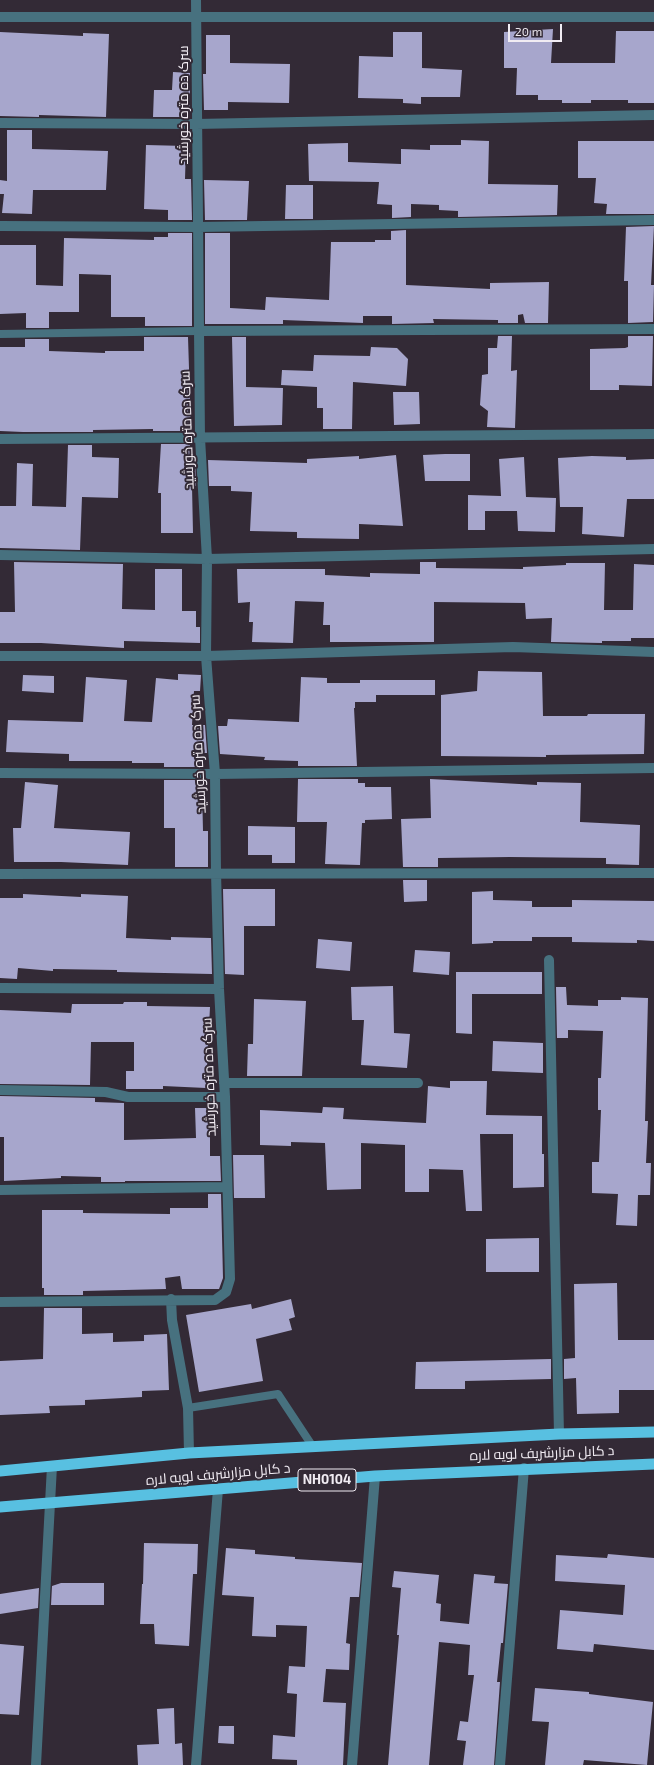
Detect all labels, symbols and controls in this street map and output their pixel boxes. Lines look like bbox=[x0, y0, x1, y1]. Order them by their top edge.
scale bar bbox=[510, 16, 564, 42]
text: 20 m bbox=[515, 24, 542, 38]
street label: سرک ده متره خورشید bbox=[175, 45, 191, 165]
street label: سرک ده متره خورشید bbox=[177, 370, 197, 490]
street label: سرک ده متره خورشید bbox=[186, 694, 210, 814]
street label: سرک ده متره خورشید bbox=[199, 1017, 219, 1137]
street label: د کابل مزارشریف لویه لاره bbox=[469, 1442, 615, 1464]
street label: د کابل مزارشریف لویه لاره bbox=[145, 1459, 291, 1489]
road number: NH0104 bbox=[298, 1469, 356, 1491]

